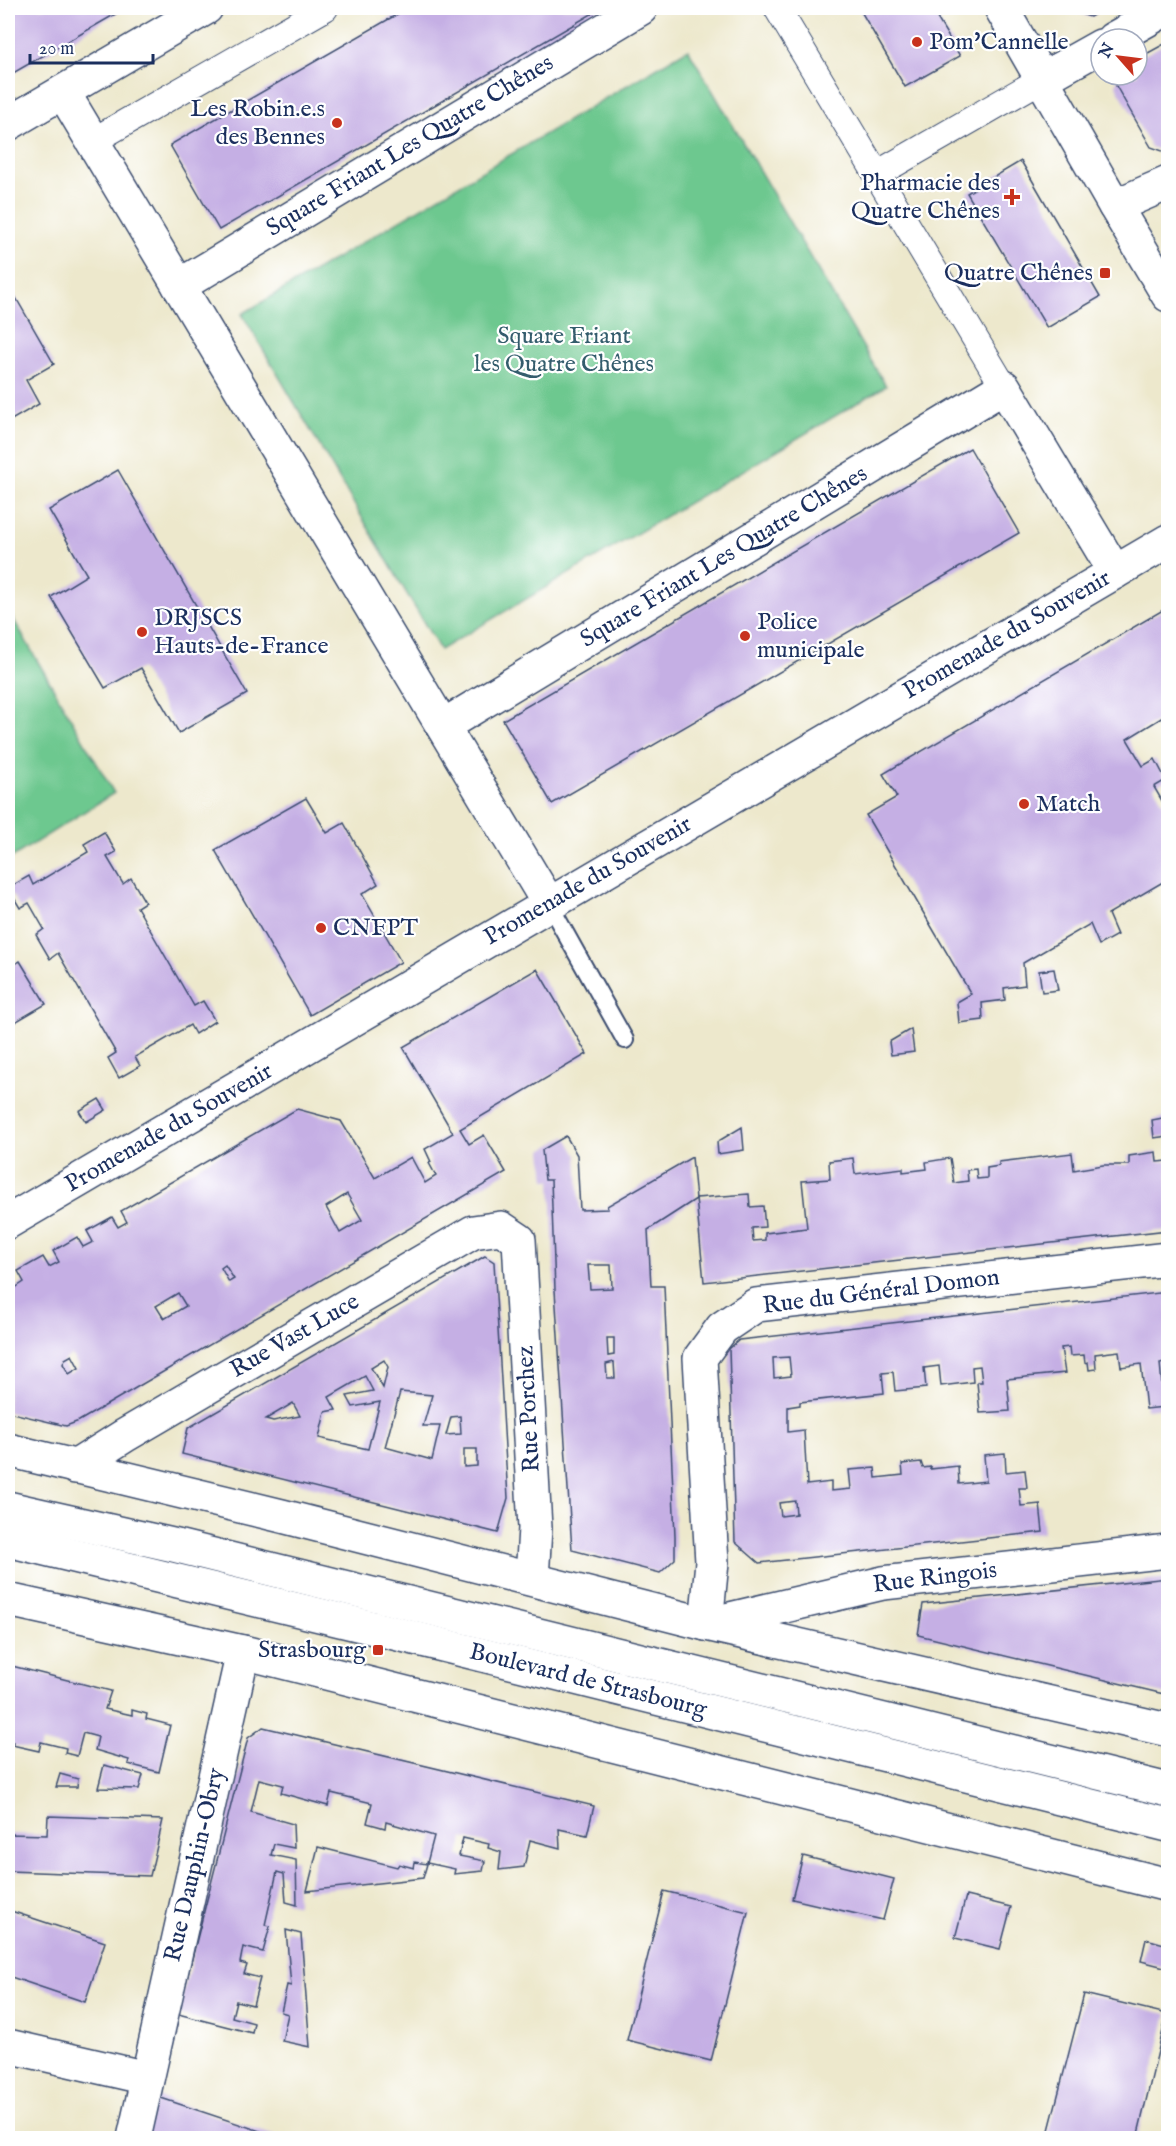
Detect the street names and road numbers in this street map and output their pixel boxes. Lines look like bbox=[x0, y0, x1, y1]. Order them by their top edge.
street label: Square Friant Les Quatre Chênes bbox=[261, 48, 559, 244]
street label: Square Friant Les Quatre Chênes bbox=[575, 459, 873, 655]
street label: Promenade du Souvenir bbox=[898, 563, 1117, 707]
street label: Promenade du Souvenir bbox=[479, 809, 698, 953]
street label: Promenade du Souvenir bbox=[60, 1056, 279, 1200]
street label: Rue du Général Domon bbox=[761, 1262, 1001, 1322]
street label: Rue Vast Luce bbox=[225, 1287, 365, 1385]
street label: Rue Porchez bbox=[510, 1345, 548, 1473]
street label: Rue Ringois bbox=[871, 1555, 999, 1601]
street label: Boulevard de Strasbourg bbox=[466, 1636, 711, 1726]
street label: Rue Dauphin-Obry bbox=[158, 1765, 232, 1965]

